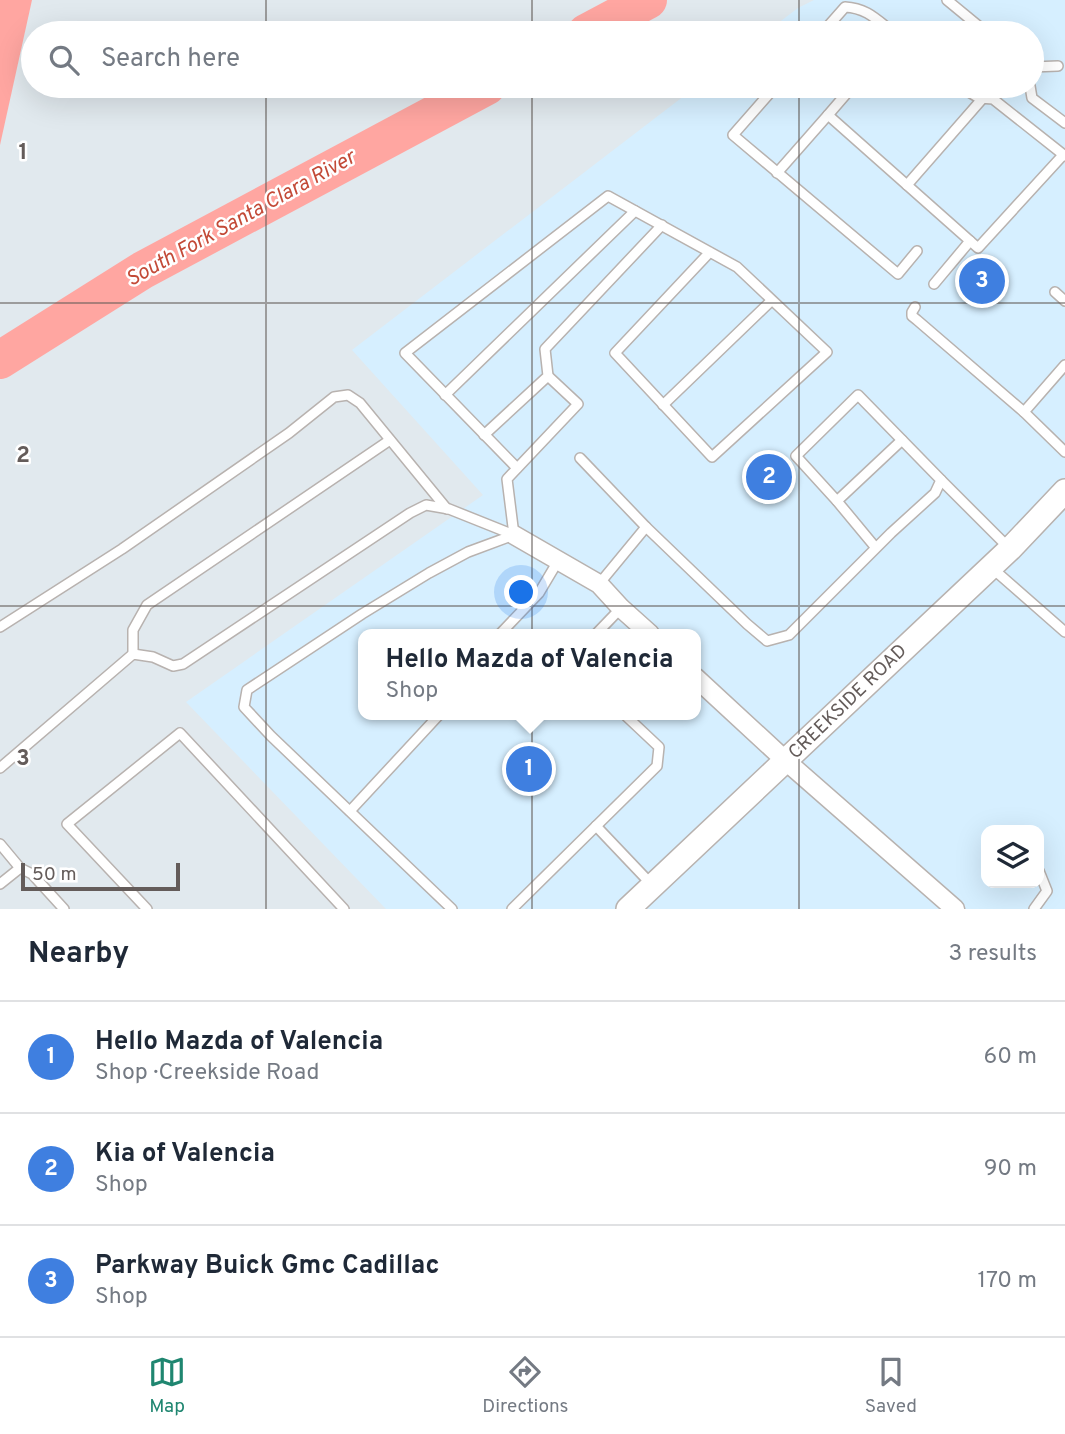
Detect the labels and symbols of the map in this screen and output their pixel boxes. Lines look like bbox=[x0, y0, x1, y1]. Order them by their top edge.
text: 1 bbox=[18, 139, 28, 168]
water label: South Fork Santa Clara River bbox=[122, 144, 362, 293]
pin: 3 bbox=[959, 255, 1005, 307]
text: 2 bbox=[16, 442, 30, 471]
pin: 2 bbox=[746, 451, 792, 503]
your location bbox=[504, 575, 538, 609]
street label: CREEKSIDE ROAD bbox=[784, 639, 912, 765]
pin: 1 bbox=[506, 743, 552, 795]
text: 3 bbox=[16, 745, 30, 774]
scale bar bbox=[21, 860, 180, 892]

